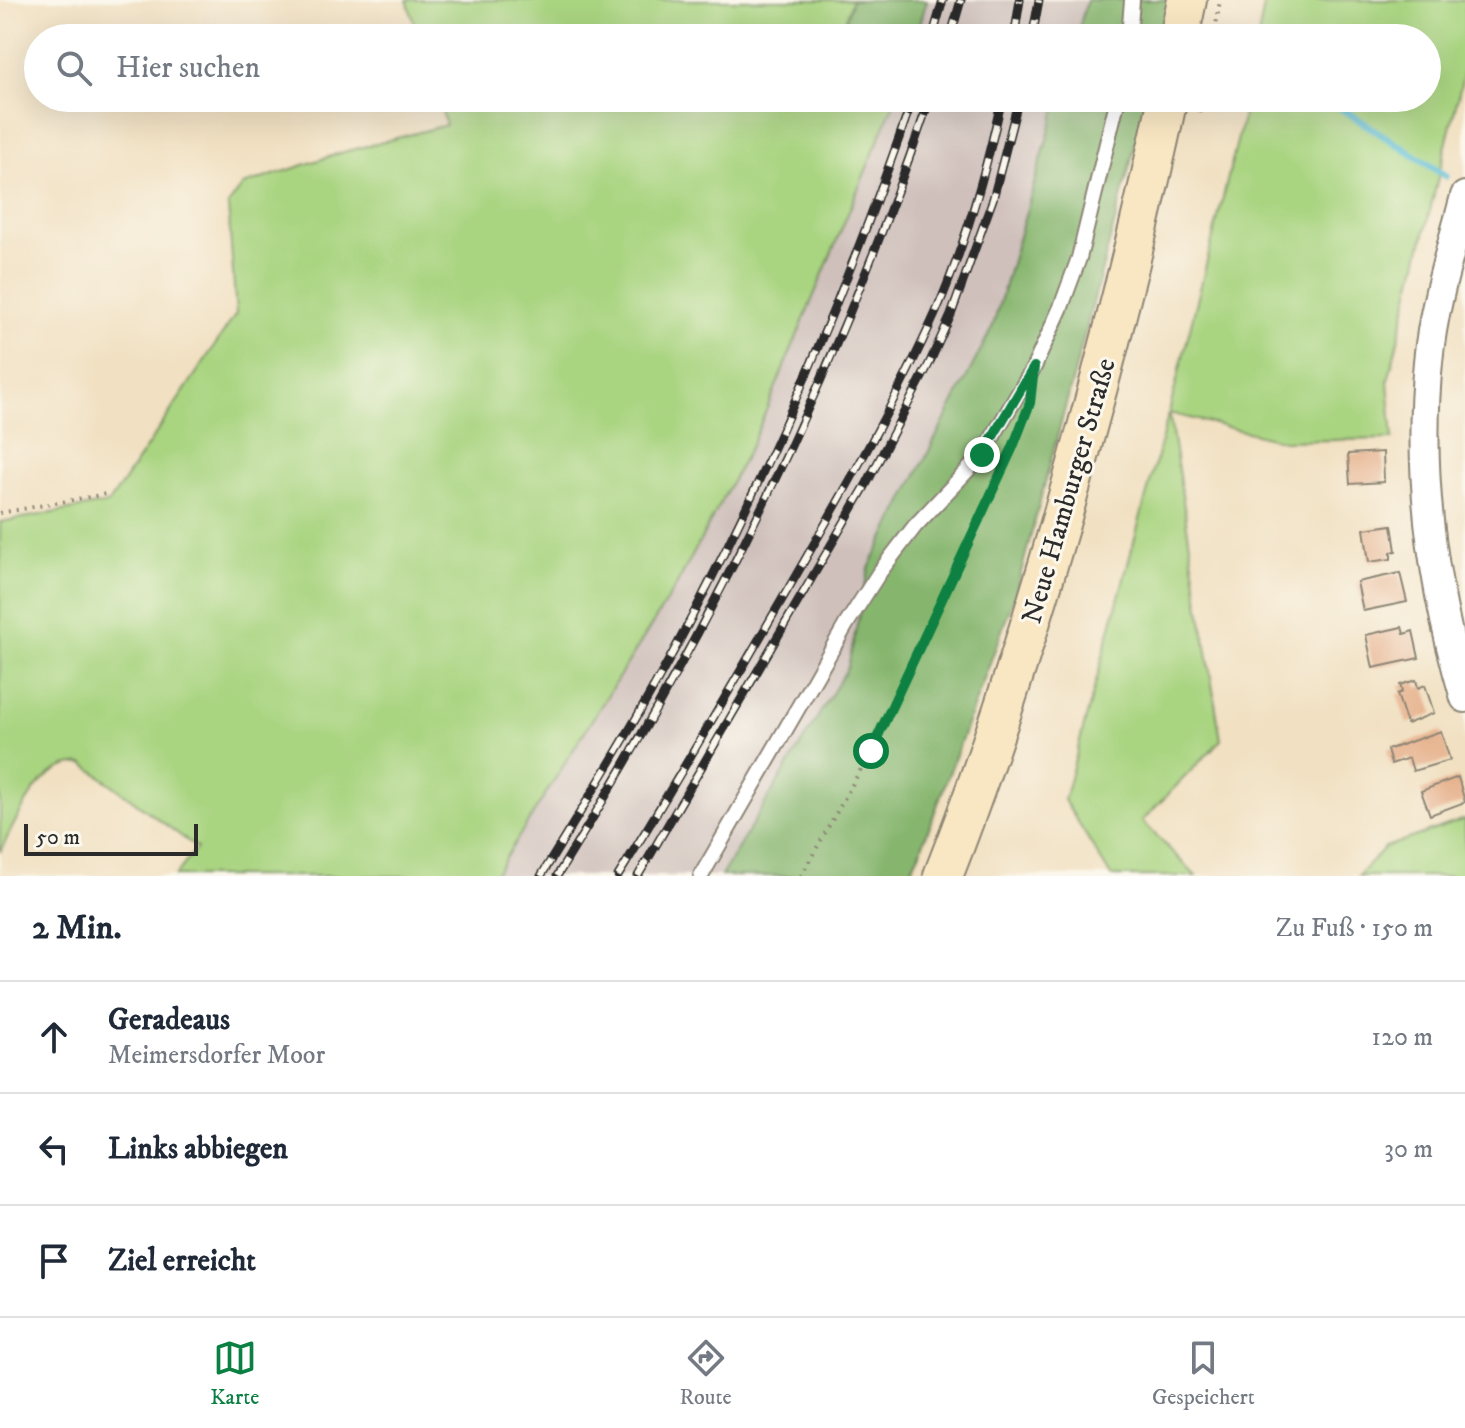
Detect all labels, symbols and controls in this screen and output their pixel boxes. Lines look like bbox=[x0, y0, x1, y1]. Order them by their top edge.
search box bbox=[24, 24, 1441, 112]
icon: search bbox=[52, 46, 96, 90]
text: Hier suchen bbox=[116, 50, 260, 87]
street label: Neue Hamburger Straße bbox=[1014, 354, 1124, 628]
route end bbox=[964, 437, 1000, 473]
route start bbox=[853, 733, 889, 769]
scale bar bbox=[24, 820, 198, 856]
text: 50 m bbox=[36, 824, 80, 851]
text: 2 Min. bbox=[32, 907, 122, 949]
text: Zu Fuß · 150 m bbox=[1276, 912, 1433, 945]
text: Geradeaus bbox=[108, 1002, 230, 1039]
icon: ahead bbox=[32, 1015, 76, 1059]
text: 120 m bbox=[1372, 1021, 1433, 1054]
text: Meimersdorfer Moor bbox=[108, 1039, 325, 1072]
icon: left bbox=[32, 1127, 76, 1171]
text: Links abbiegen bbox=[108, 1131, 288, 1168]
text: 30 m bbox=[1384, 1133, 1433, 1166]
icon: arrive bbox=[32, 1239, 76, 1283]
text: Ziel erreicht bbox=[108, 1243, 256, 1280]
tab: Karte bbox=[210, 1336, 259, 1411]
tab: Route bbox=[680, 1336, 732, 1411]
tab: Gespeichert bbox=[1152, 1336, 1255, 1411]

